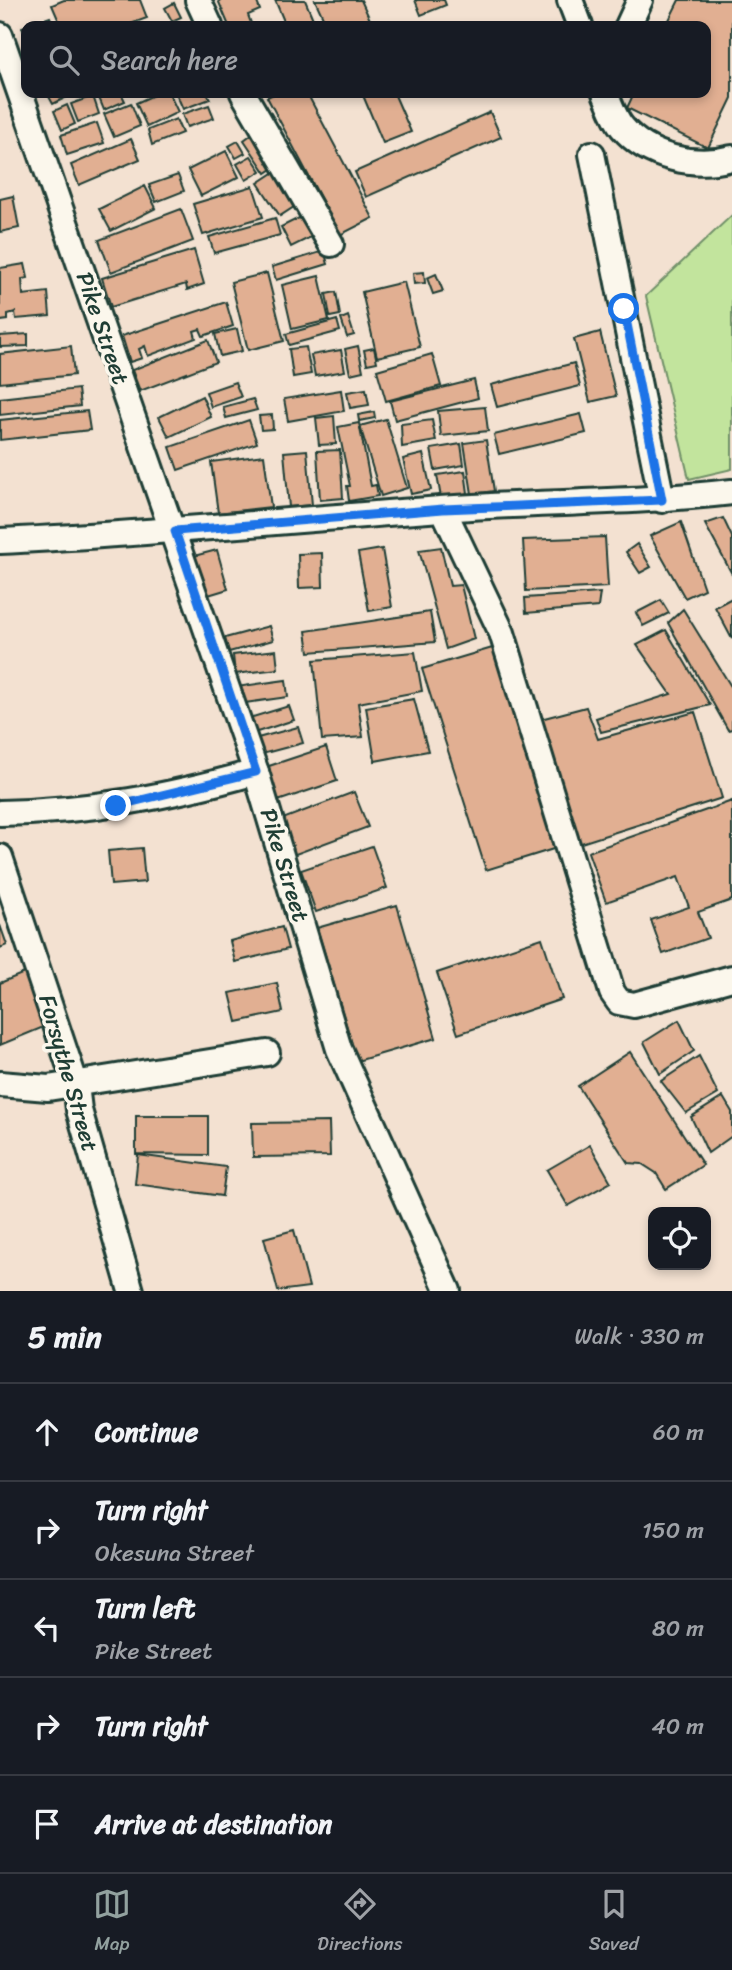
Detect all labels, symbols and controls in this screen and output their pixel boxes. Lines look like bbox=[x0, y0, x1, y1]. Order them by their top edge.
search box bbox=[21, 21, 711, 98]
text: Search here bbox=[101, 37, 238, 83]
icon: search bbox=[45, 41, 83, 79]
street label: Pike Street bbox=[64, 266, 141, 390]
route start bbox=[608, 293, 639, 324]
route end bbox=[100, 790, 131, 821]
street label: Pike Street bbox=[248, 803, 321, 927]
street label: Forsythe Street bbox=[26, 990, 111, 1157]
map controls bbox=[648, 1207, 711, 1270]
button: locate bbox=[648, 1207, 711, 1270]
text: 5 min bbox=[28, 1310, 102, 1364]
text: Walk · 330 m bbox=[574, 1316, 704, 1357]
text: Continue bbox=[95, 1409, 198, 1455]
text: 60 m bbox=[653, 1412, 704, 1453]
icon: ahead bbox=[28, 1413, 66, 1451]
text: Turn right bbox=[95, 1487, 208, 1533]
text: 150 m bbox=[642, 1510, 704, 1551]
icon: right bbox=[28, 1511, 66, 1549]
text: Okesuna Street bbox=[95, 1533, 254, 1574]
text: Turn left bbox=[95, 1585, 195, 1631]
text: 80 m bbox=[652, 1608, 704, 1649]
icon: left bbox=[28, 1609, 66, 1647]
text: Pike Street bbox=[95, 1631, 212, 1672]
text: Turn right bbox=[95, 1703, 208, 1749]
text: 40 m bbox=[651, 1706, 704, 1747]
icon: right bbox=[28, 1707, 66, 1745]
text: Arrive at destination bbox=[95, 1801, 332, 1847]
icon: arrive bbox=[28, 1805, 66, 1843]
tab: Map bbox=[93, 1885, 131, 1960]
tab: Directions bbox=[317, 1885, 403, 1960]
tab: Saved bbox=[589, 1885, 639, 1960]

